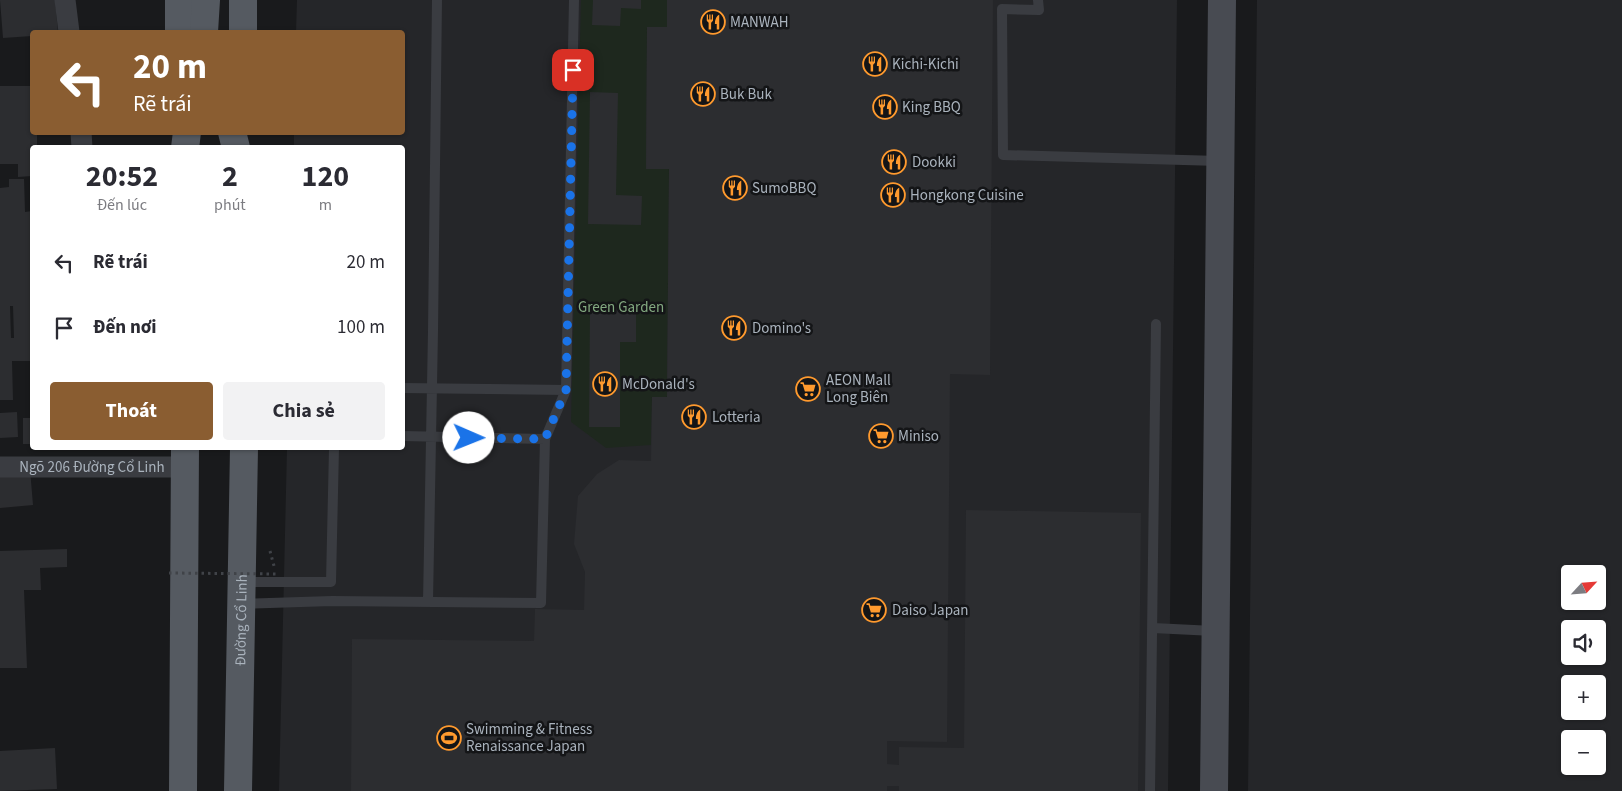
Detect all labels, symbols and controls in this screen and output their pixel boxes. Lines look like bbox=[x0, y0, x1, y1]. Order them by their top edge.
restaurant icon: MANWAH bbox=[700, 9, 726, 35]
place label: MANWAH bbox=[730, 12, 788, 33]
text: 20 m bbox=[133, 42, 207, 92]
pin bbox=[552, 49, 594, 91]
icon: left bbox=[50, 50, 115, 115]
restaurant icon: Kichi-Kichi bbox=[862, 51, 888, 77]
place label: Kichi-Kichi bbox=[892, 54, 959, 75]
icon: arrive bbox=[559, 56, 587, 84]
restaurant icon: Buk Buk bbox=[690, 81, 716, 107]
place label: Buk Buk bbox=[720, 84, 772, 105]
text: Rẽ trái bbox=[133, 88, 192, 120]
restaurant icon: King BBQ bbox=[872, 94, 898, 120]
place label: King BBQ bbox=[902, 97, 961, 118]
restaurant icon: Dookki bbox=[881, 149, 907, 175]
place label: Dookki bbox=[912, 152, 956, 173]
text: 20:52 bbox=[86, 155, 158, 198]
text: 2 bbox=[222, 155, 238, 198]
text: 120 bbox=[302, 155, 349, 198]
restaurant icon: SumoBBQ bbox=[722, 175, 748, 201]
place label: SumoBBQ bbox=[752, 178, 816, 199]
restaurant icon: Hongkong Cuisine bbox=[880, 182, 906, 208]
place label: Hongkong Cuisine bbox=[910, 185, 1024, 206]
text: Đến lúc bbox=[97, 194, 147, 216]
text: phút bbox=[214, 194, 246, 216]
text: m bbox=[319, 194, 332, 216]
icon: left bbox=[50, 249, 78, 277]
text: Rẽ trái bbox=[93, 249, 148, 276]
text: 20 m bbox=[347, 249, 385, 276]
park label: Green Garden bbox=[578, 297, 664, 318]
icon: arrive bbox=[50, 314, 78, 342]
text: Đến nơi bbox=[93, 314, 157, 341]
text: 100 m bbox=[337, 314, 385, 341]
restaurant icon: Domino's bbox=[721, 315, 747, 341]
place label: Domino's bbox=[752, 318, 811, 339]
place label: AEON Mall Long Biên bbox=[826, 370, 891, 408]
restaurant icon: McDonald's bbox=[592, 371, 618, 397]
place label: McDonald's bbox=[622, 374, 695, 395]
supermarket icon: AEON Mall Long Biên bbox=[795, 376, 821, 402]
button: Thoát bbox=[50, 382, 213, 440]
button: Chia sẻ bbox=[223, 382, 385, 440]
restaurant icon: Lotteria bbox=[681, 404, 707, 430]
place label: Lotteria bbox=[712, 407, 761, 428]
position arrow bbox=[442, 411, 494, 463]
supermarket icon: Miniso bbox=[868, 423, 894, 449]
place label: Miniso bbox=[898, 426, 939, 447]
street label: Ngõ 206 Đường Cổ Linh bbox=[19, 457, 165, 478]
north arrow bbox=[1561, 565, 1606, 610]
map controls bbox=[1561, 565, 1606, 775]
street label: Đường Cổ Linh bbox=[230, 574, 253, 666]
supermarket icon: Daiso Japan bbox=[861, 597, 887, 623]
place label: Daiso Japan bbox=[892, 600, 969, 621]
button: sound bbox=[1561, 620, 1606, 665]
button: + bbox=[1561, 675, 1606, 720]
place label: Swimming & Fitness Renaissance Japan bbox=[466, 719, 592, 757]
sports icon: Swimming & Fitness Renaissance Japan bbox=[436, 725, 462, 751]
button: − bbox=[1561, 730, 1606, 775]

